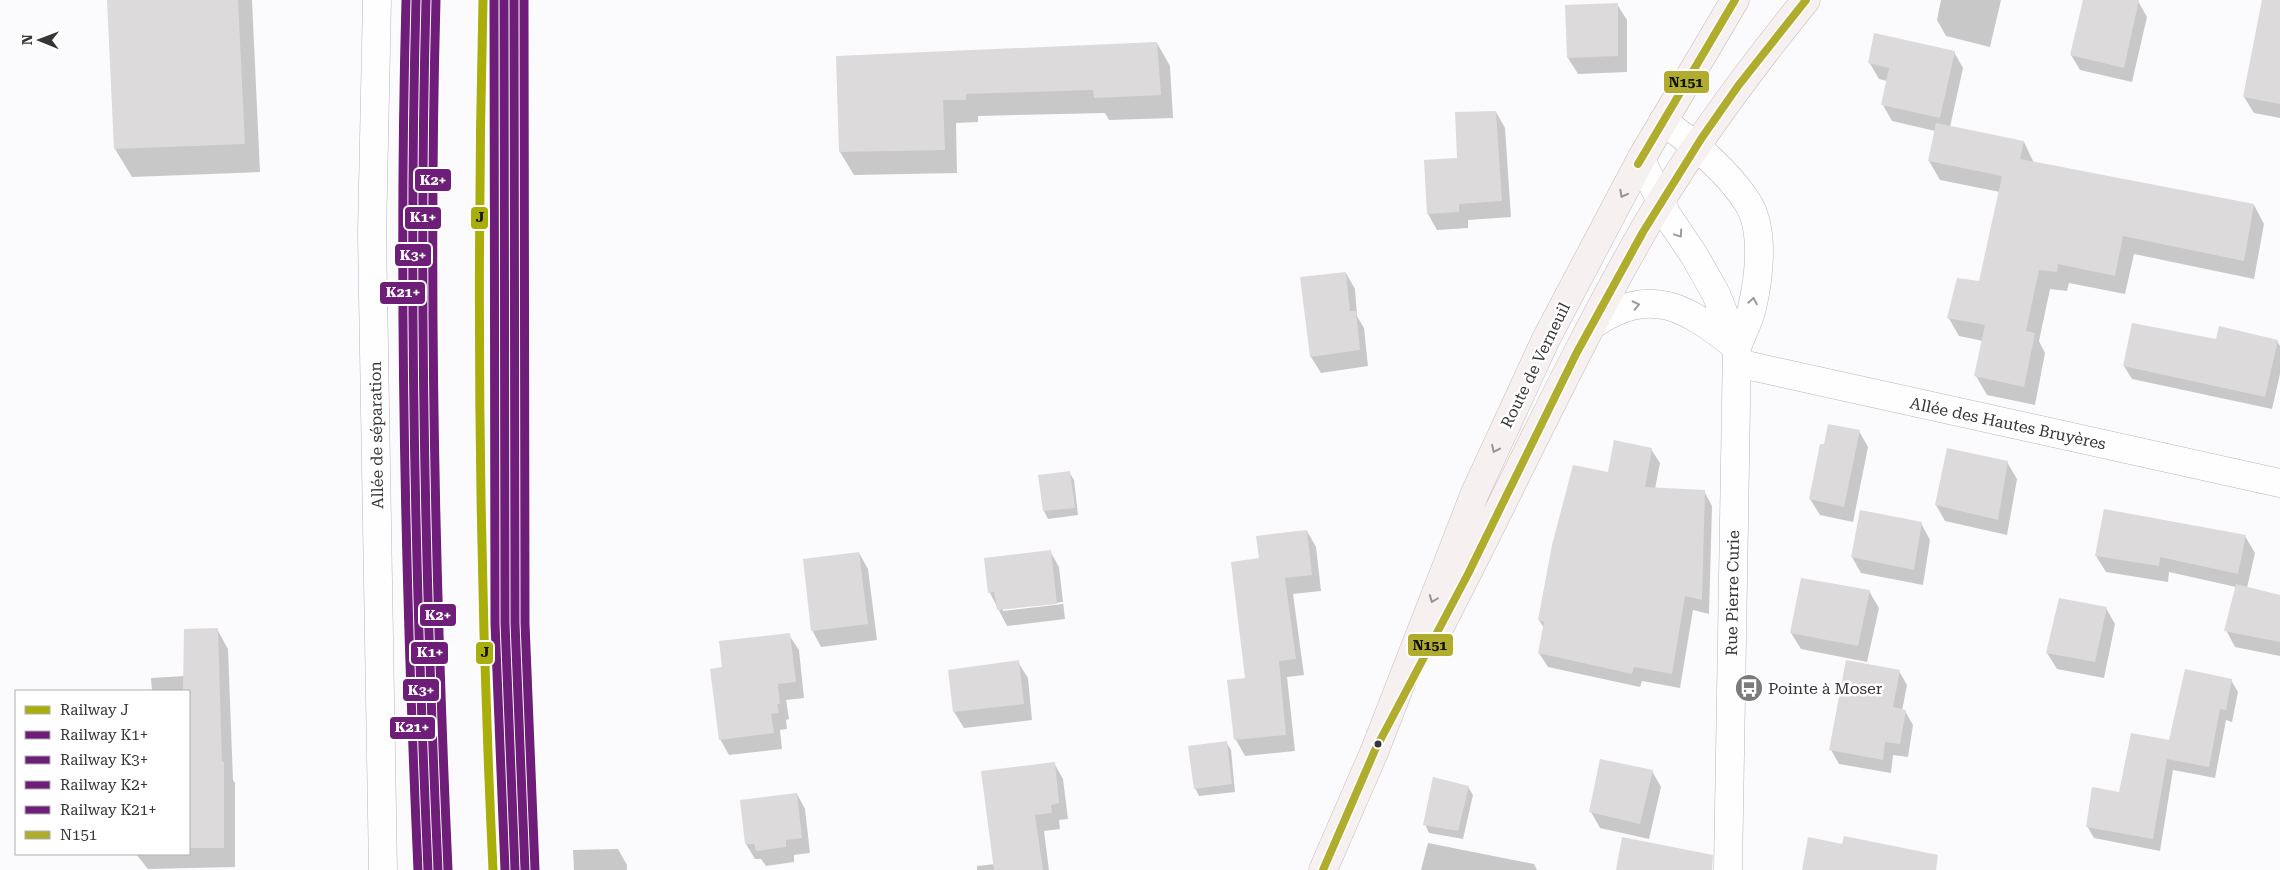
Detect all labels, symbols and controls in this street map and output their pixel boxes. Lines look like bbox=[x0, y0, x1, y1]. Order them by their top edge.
north arrow bbox=[15, 15, 65, 65]
text: N bbox=[19, 34, 35, 45]
line badge: N151 bbox=[1663, 70, 1710, 94]
text: N151 bbox=[1669, 74, 1703, 90]
line badge: K2+ bbox=[414, 168, 452, 192]
text: K2+ bbox=[420, 172, 446, 188]
one-way arrow bbox=[1619, 188, 1629, 197]
line badge: K1+ bbox=[404, 206, 442, 230]
line badge: J bbox=[470, 206, 489, 230]
text: K1+ bbox=[410, 209, 436, 225]
text: J bbox=[476, 209, 485, 225]
one-way arrow bbox=[1673, 228, 1682, 237]
line badge: K3+ bbox=[394, 243, 432, 267]
text: K3+ bbox=[400, 247, 426, 263]
line badge: K21+ bbox=[379, 281, 426, 305]
text: K21+ bbox=[386, 284, 420, 300]
one-way arrow bbox=[1748, 297, 1758, 306]
street label: Route de Verneuil bbox=[1497, 299, 1574, 431]
one-way arrow bbox=[1632, 300, 1641, 311]
street label: Allée de séparation bbox=[366, 361, 387, 509]
street label: Allée des Hautes Bruyères bbox=[1908, 393, 2108, 454]
one-way arrow bbox=[1491, 444, 1502, 453]
street label: Rue Pierre Curie bbox=[1722, 530, 1743, 656]
one-way arrow bbox=[1429, 594, 1440, 603]
line badge: K2+ bbox=[419, 603, 457, 627]
text: K2+ bbox=[425, 607, 451, 623]
line badge: N151 bbox=[1407, 633, 1454, 657]
text: N151 bbox=[1413, 637, 1447, 653]
line badge: K1+ bbox=[410, 641, 449, 665]
line badge: J bbox=[475, 641, 494, 665]
text: K1+ bbox=[417, 644, 443, 660]
text: J bbox=[481, 644, 490, 660]
bus stop icon: Pointe à Moser bbox=[1734, 673, 1764, 703]
line badge: K3+ bbox=[402, 678, 440, 702]
place label: Pointe à Moser bbox=[1768, 679, 1883, 698]
text: K3+ bbox=[408, 682, 434, 698]
legend bbox=[15, 690, 190, 855]
text: Railway J bbox=[60, 701, 129, 719]
line badge: K21+ bbox=[389, 716, 436, 740]
text: K21+ bbox=[395, 719, 429, 735]
text: Railway K1+ bbox=[60, 726, 148, 744]
unlabelled marker bbox=[1373, 739, 1383, 749]
text: Railway K3+ bbox=[60, 751, 148, 769]
text: Railway K2+ bbox=[60, 776, 148, 794]
text: Railway K21+ bbox=[60, 801, 157, 819]
text: N151 bbox=[60, 826, 97, 844]

